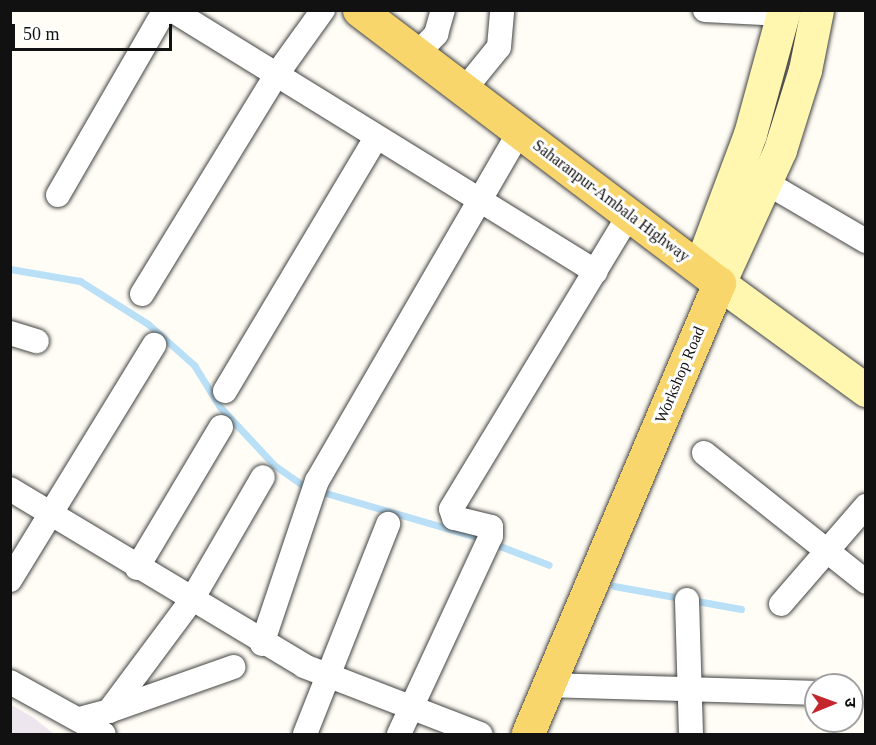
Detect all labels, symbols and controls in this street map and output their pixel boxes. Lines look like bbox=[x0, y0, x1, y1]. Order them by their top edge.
scale bar bbox=[15, 12, 176, 50]
text: 50 m bbox=[23, 24, 60, 44]
street label: Saharanpur-Ambala Highway bbox=[529, 136, 693, 266]
street label: Workshop Road bbox=[651, 324, 709, 426]
north arrow bbox=[804, 673, 864, 733]
text: उ bbox=[842, 698, 859, 708]

